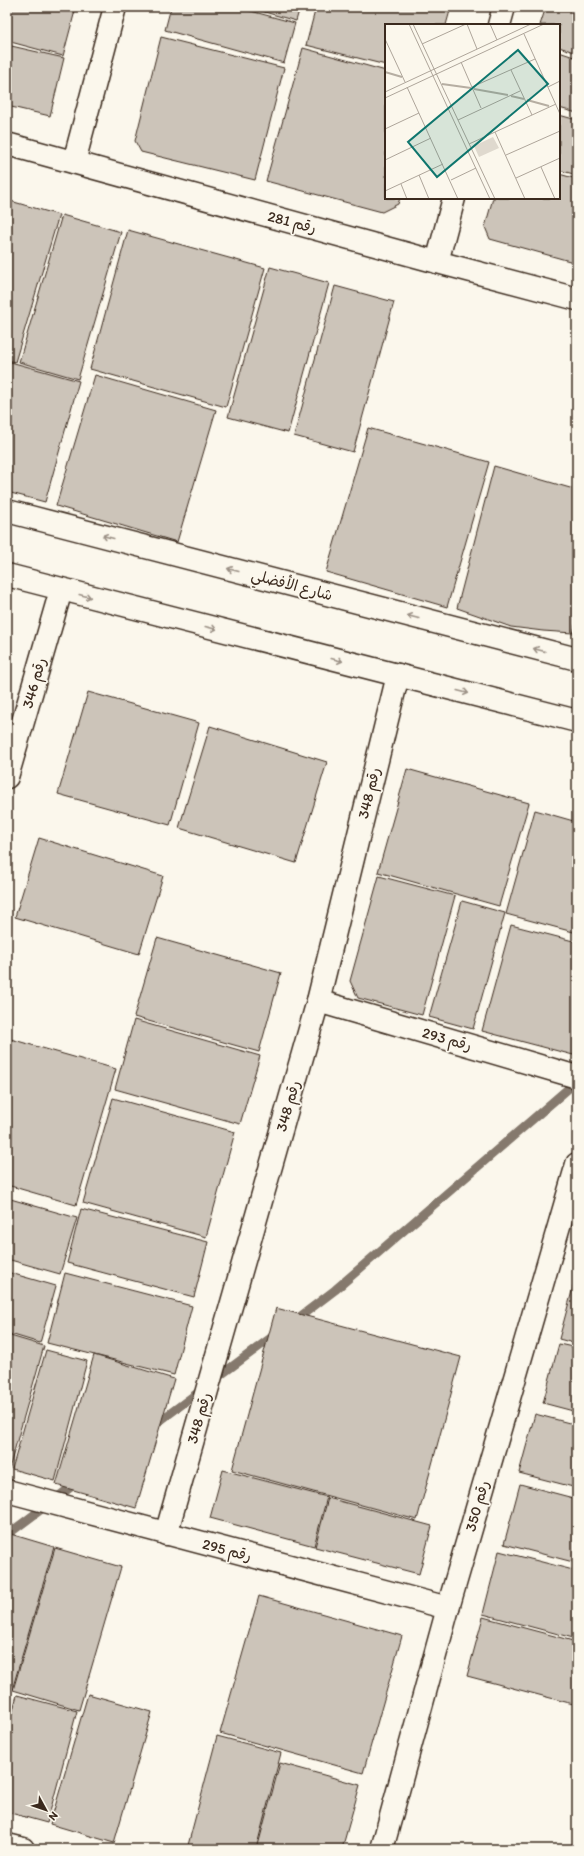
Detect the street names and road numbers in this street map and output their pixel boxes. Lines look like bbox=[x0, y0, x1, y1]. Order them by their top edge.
street label: رقم 281 bbox=[265, 207, 318, 240]
street label: شارع الأفضلي bbox=[248, 565, 335, 608]
street label: رقم 346 bbox=[18, 656, 53, 711]
street label: رقم 348 bbox=[354, 766, 387, 821]
street label: رقم 293 bbox=[419, 1023, 474, 1058]
street label: رقم 348 bbox=[272, 1078, 307, 1134]
street label: رقم 348 bbox=[183, 1390, 218, 1446]
street label: رقم 350 bbox=[461, 1478, 496, 1534]
street label: رقم 295 bbox=[200, 1535, 254, 1568]

